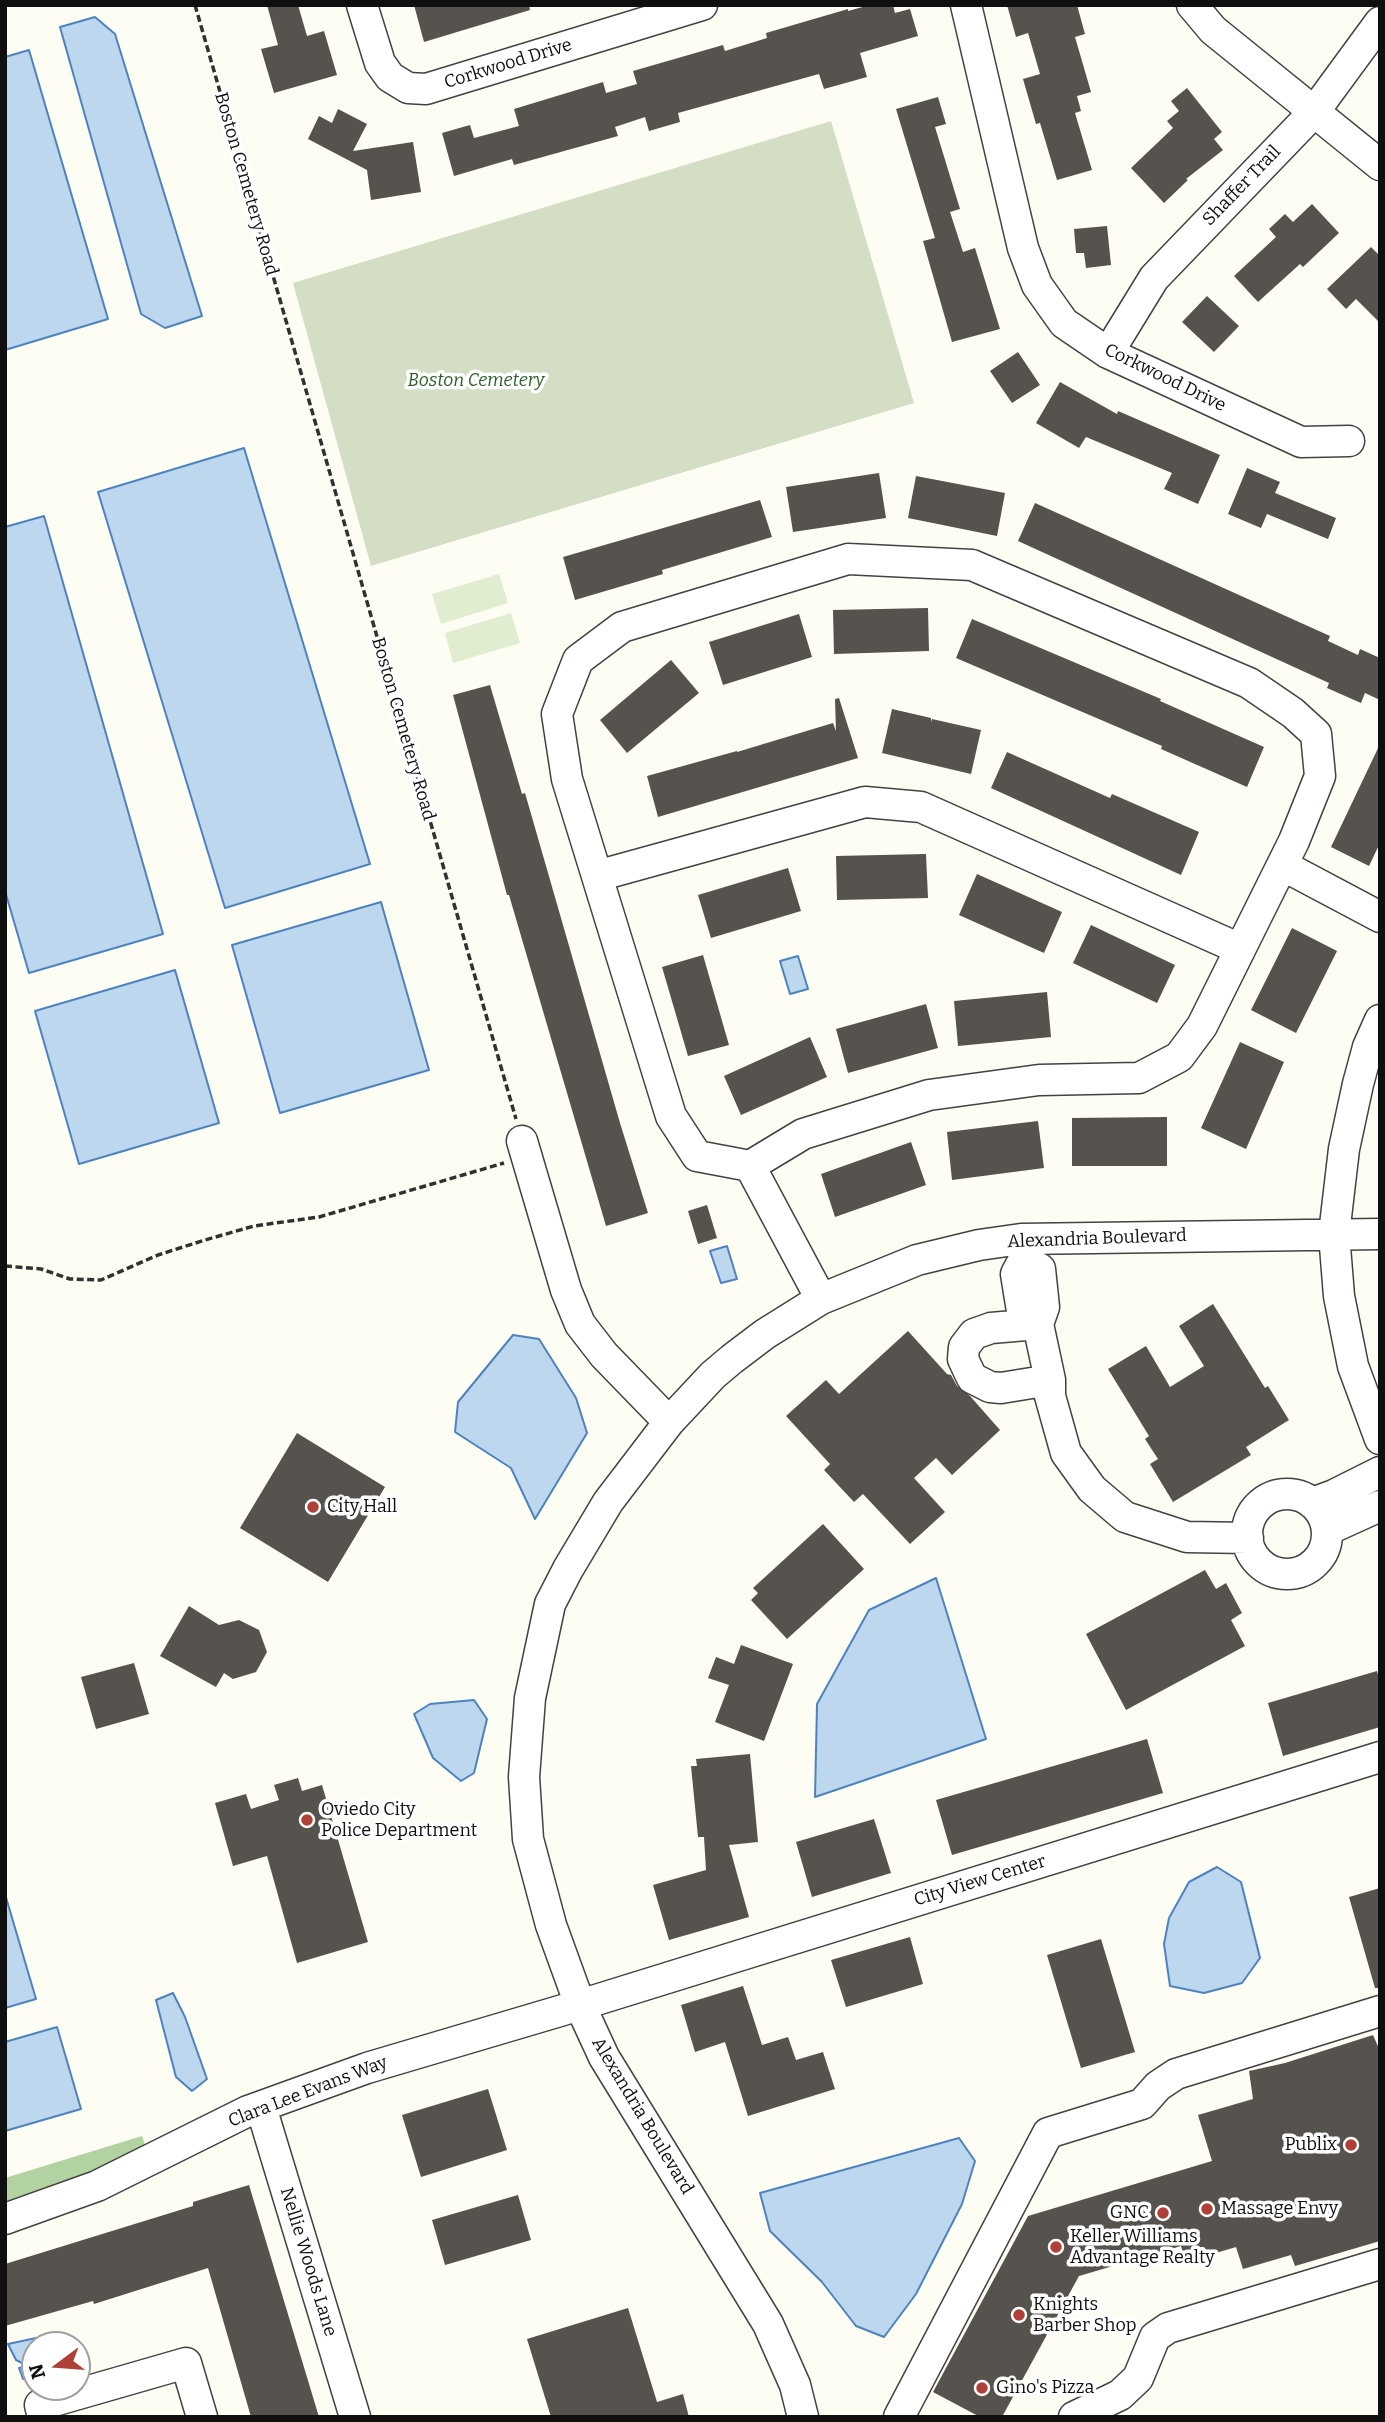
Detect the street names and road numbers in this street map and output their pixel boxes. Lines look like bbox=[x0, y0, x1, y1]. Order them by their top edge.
street label: Corkwood Drive bbox=[442, 34, 574, 94]
street label: Boston Cemetery Road bbox=[209, 90, 283, 278]
street label: Shaffer Trail bbox=[1198, 141, 1286, 231]
street label: Corkwood Drive bbox=[1101, 339, 1229, 417]
street label: Boston Cemetery Road bbox=[366, 635, 440, 823]
street label: Alexandria Boulevard bbox=[1007, 1225, 1187, 1253]
street label: City View Center bbox=[911, 1851, 1049, 1911]
street label: Alexandria Boulevard bbox=[587, 2034, 697, 2198]
street label: Clara Lee Evans Way bbox=[225, 2052, 391, 2132]
street label: Nellie Woods Lane bbox=[275, 2185, 341, 2339]

